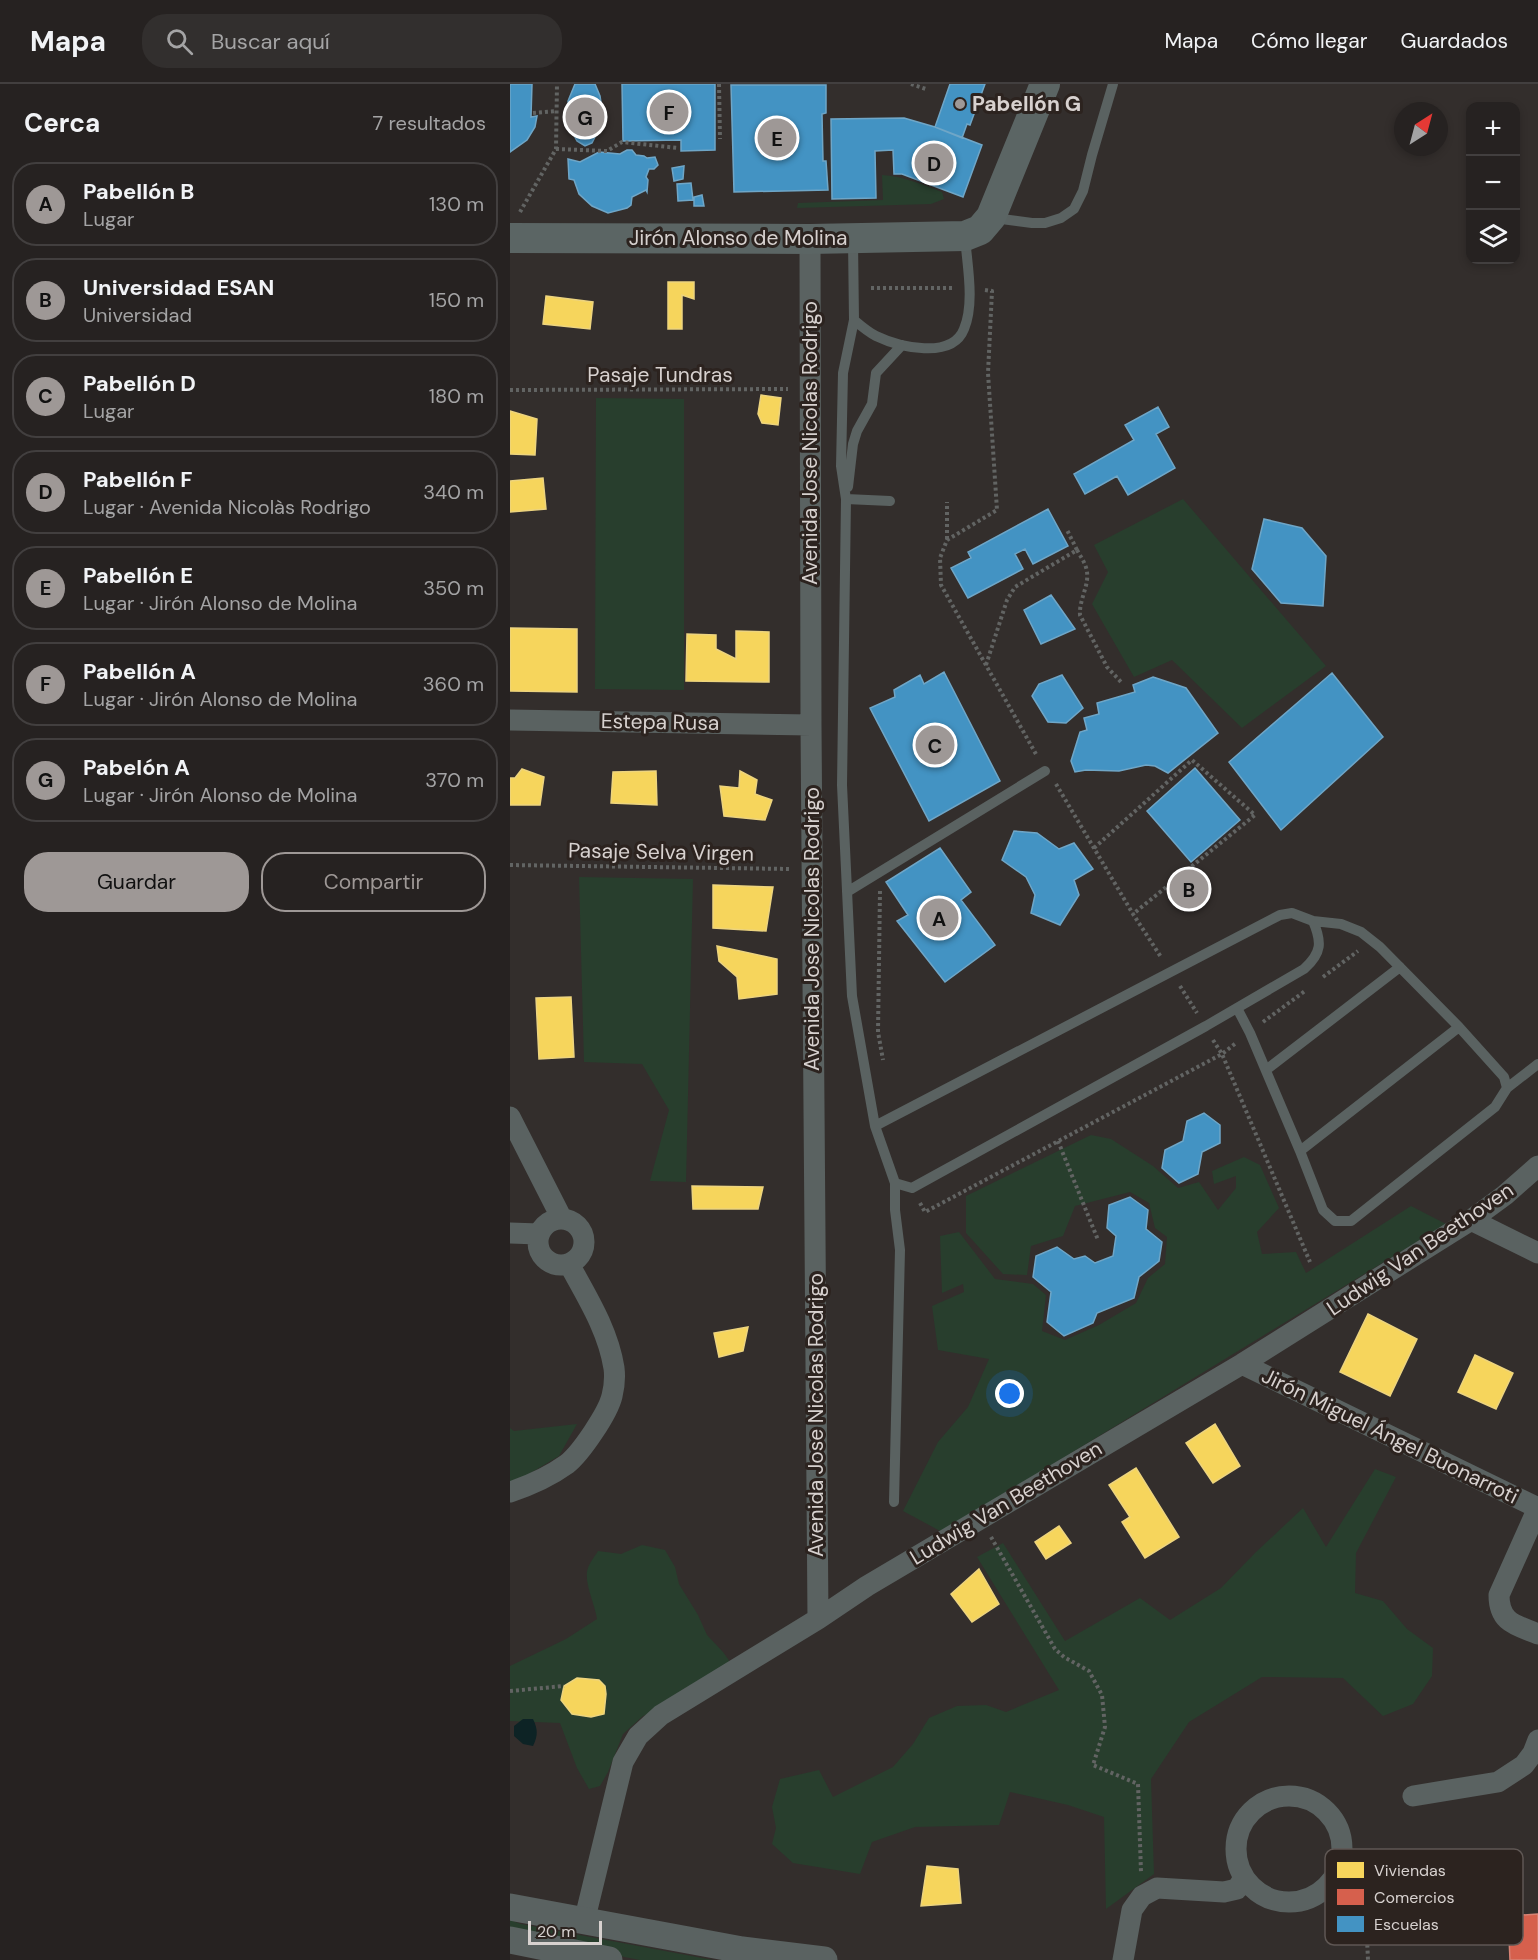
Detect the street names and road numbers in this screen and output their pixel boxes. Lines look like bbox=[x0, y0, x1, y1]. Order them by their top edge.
street label: Jirón Alonso de Molina bbox=[629, 224, 847, 252]
street label: Avenida Jose Nicolas Rodrigo bbox=[796, 301, 824, 585]
street label: Pasaje Tundras bbox=[587, 361, 733, 389]
street label: Estepa Rusa bbox=[601, 707, 719, 737]
street label: Avenida Jose Nicolas Rodrigo bbox=[798, 787, 826, 1071]
street label: Pasaje Selva Virgen bbox=[568, 836, 754, 868]
street label: Ludwig Van Beethoven bbox=[1321, 1176, 1519, 1322]
street label: Avenida Jose Nicolas Rodrigo bbox=[802, 1273, 830, 1557]
street label: Jirón Miguel Ángel Buonarroti bbox=[1257, 1362, 1523, 1510]
street label: Ludwig Van Beethoven bbox=[905, 1434, 1107, 1572]

